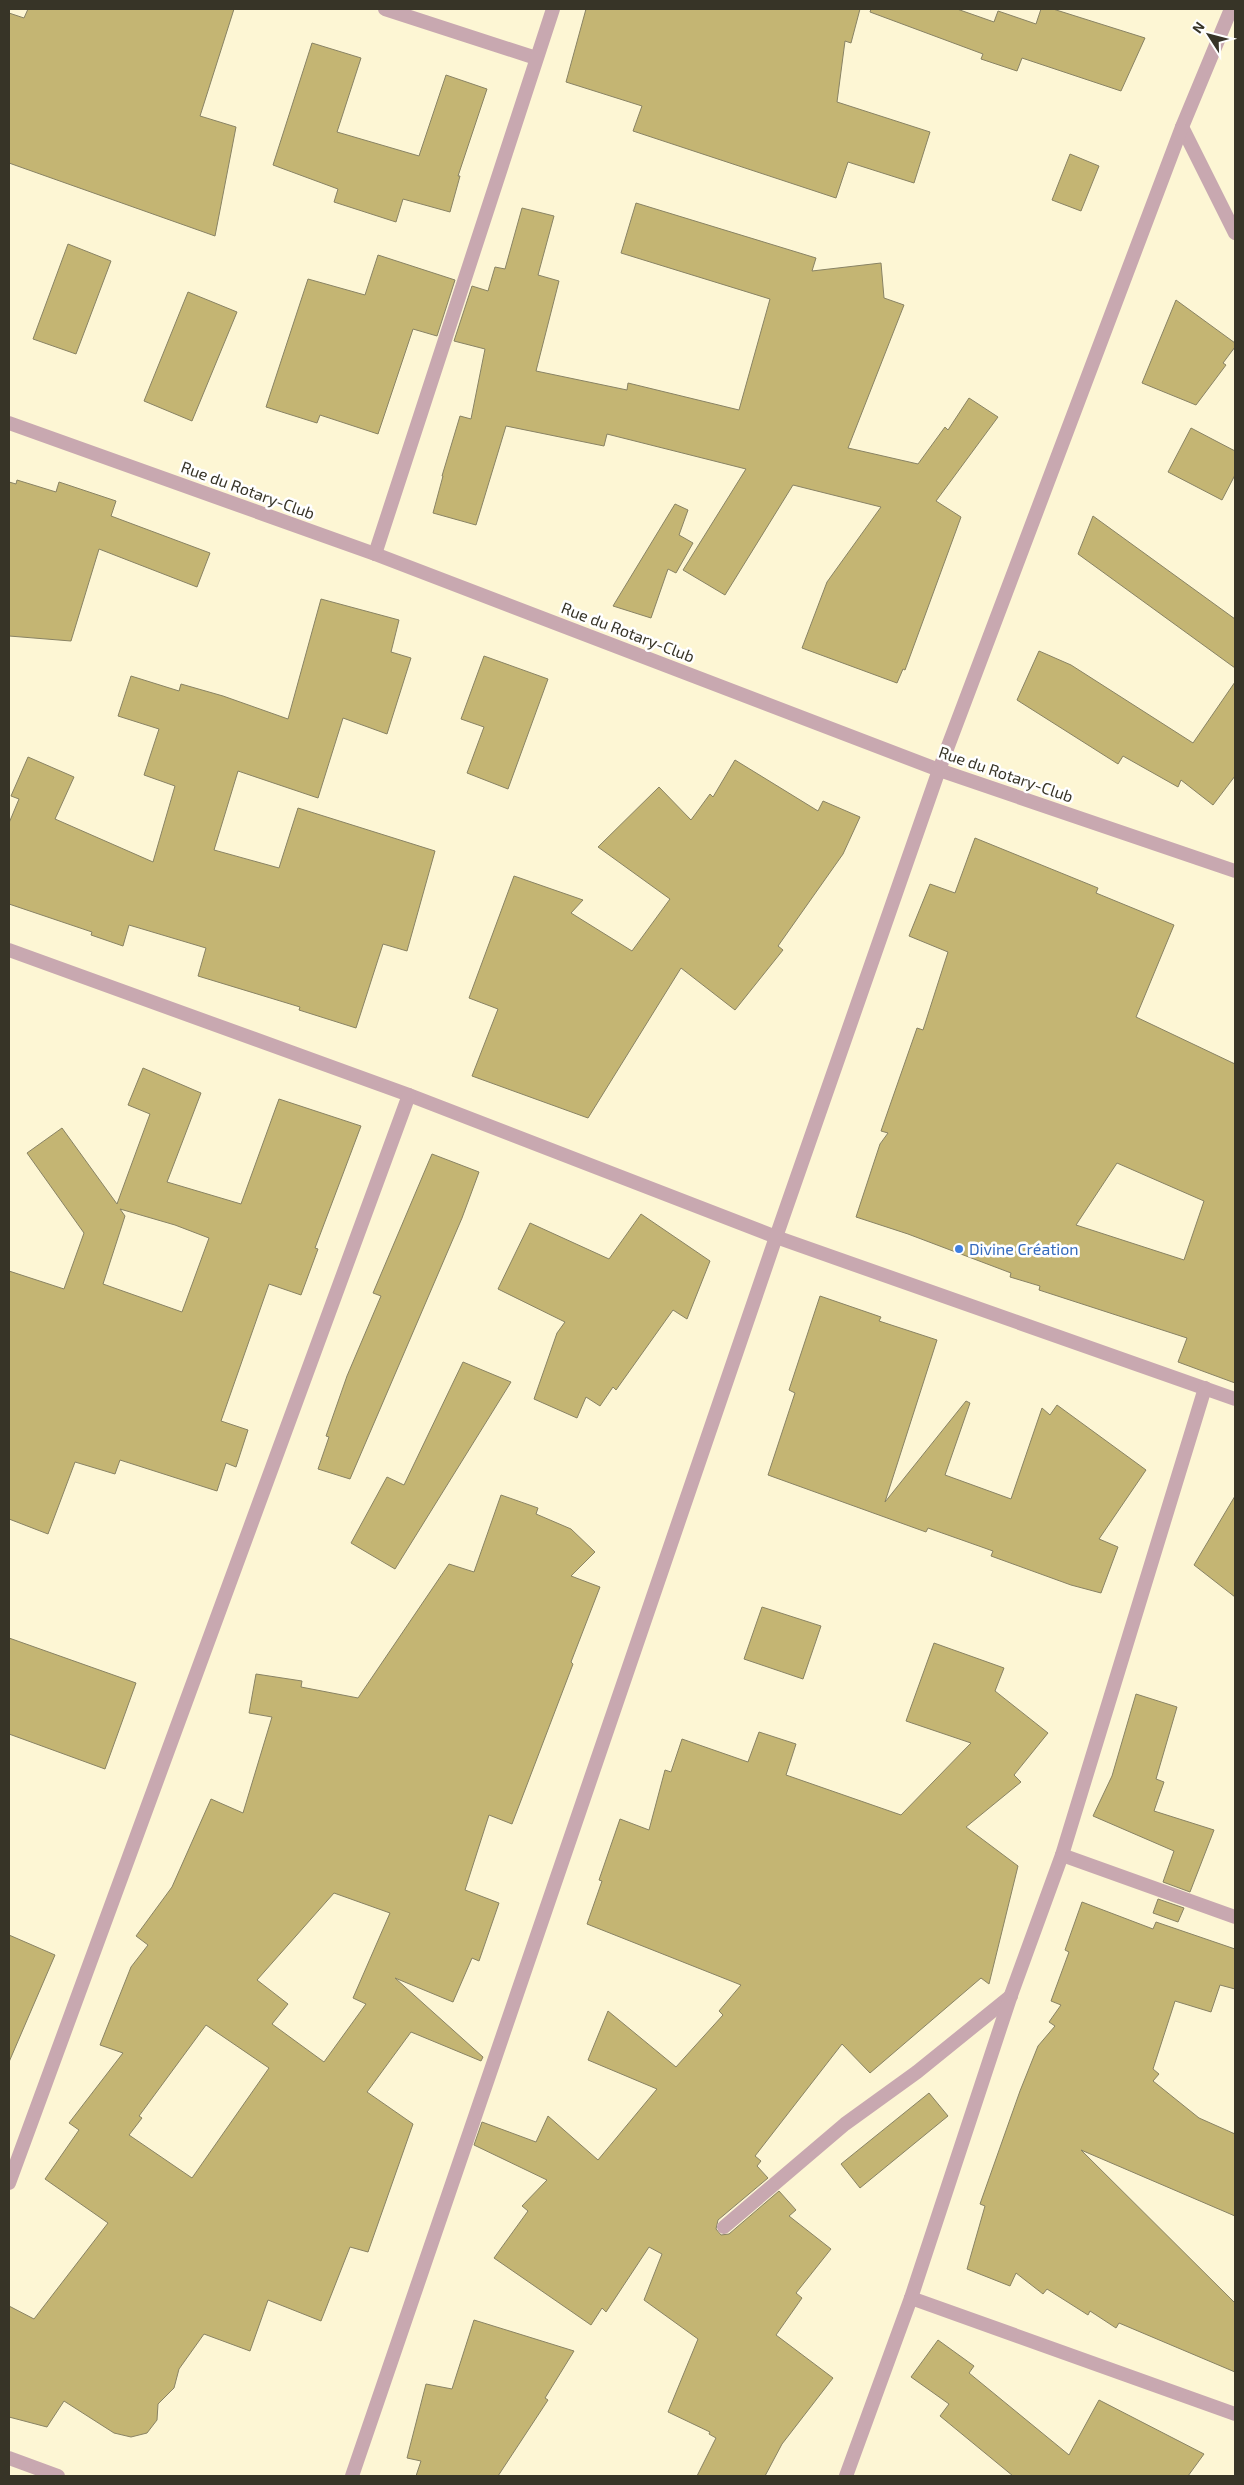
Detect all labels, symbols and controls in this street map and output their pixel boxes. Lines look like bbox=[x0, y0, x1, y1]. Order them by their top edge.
north arrow bbox=[1184, 10, 1234, 60]
text: N bbox=[1188, 18, 1208, 36]
street label: Rue du Rotary-Club bbox=[179, 456, 318, 523]
street label: Rue du Rotary-Club bbox=[559, 597, 697, 666]
street label: Rue du Rotary-Club bbox=[936, 742, 1076, 805]
place label: Divine Création bbox=[969, 1239, 1079, 1258]
marker: Divine Création bbox=[953, 1243, 965, 1255]

